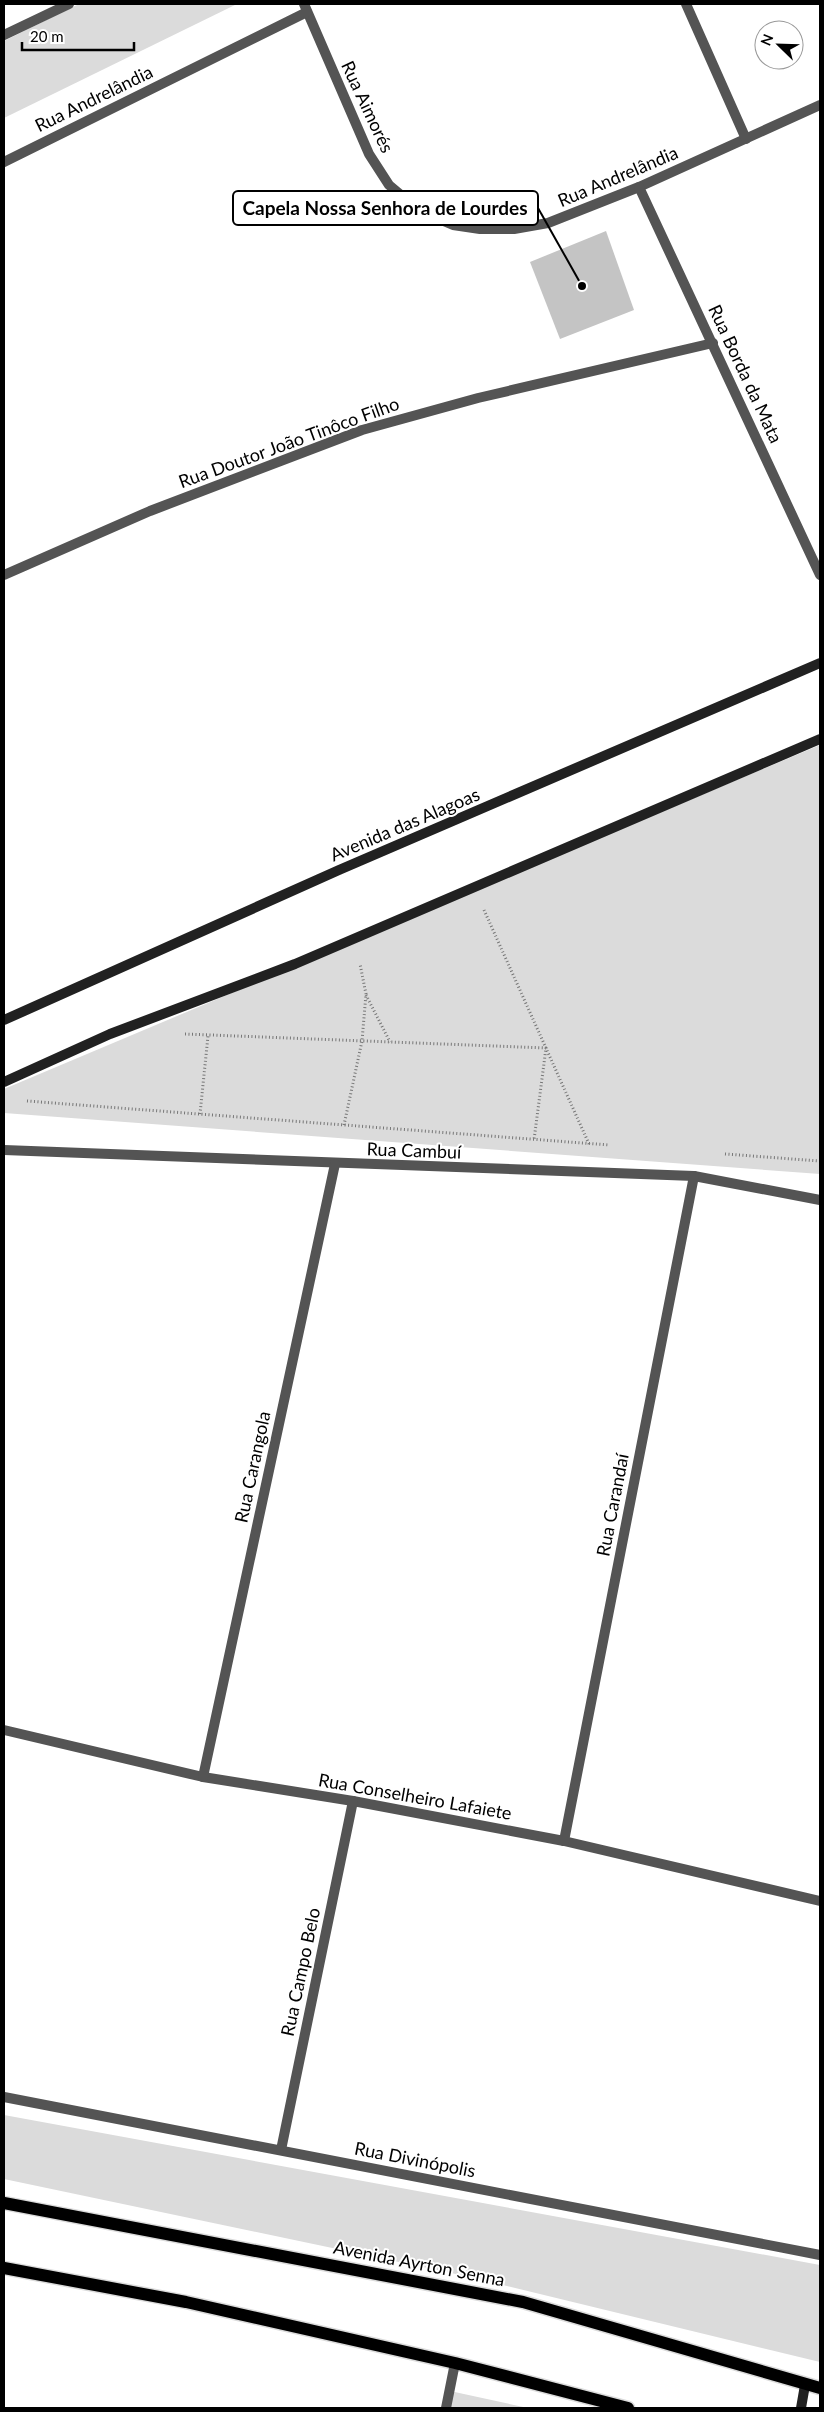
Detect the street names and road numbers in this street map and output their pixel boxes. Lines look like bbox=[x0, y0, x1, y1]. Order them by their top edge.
street label: Rua Aimorés bbox=[337, 57, 399, 156]
street label: Rua Andrelândia bbox=[31, 60, 156, 136]
street label: Rua Andrelândia bbox=[554, 141, 681, 211]
street label: Rua Borda da Mata bbox=[704, 301, 788, 446]
street label: Rua Doutor João Tinôco Filho bbox=[175, 392, 402, 492]
street label: Avenida das Alagoas bbox=[327, 783, 483, 866]
street label: Rua Cambuí bbox=[366, 1137, 462, 1163]
street label: Rua Carangola bbox=[229, 1409, 275, 1525]
street label: Rua Carandaí bbox=[591, 1451, 633, 1558]
street label: Rua Conselheiro Lafaiete bbox=[317, 1768, 514, 1824]
street label: Rua Campo Belo bbox=[276, 1906, 324, 2038]
street label: Rua Divinópolis bbox=[353, 2137, 478, 2182]
street label: Avenida Ayrton Senna bbox=[332, 2236, 507, 2290]

